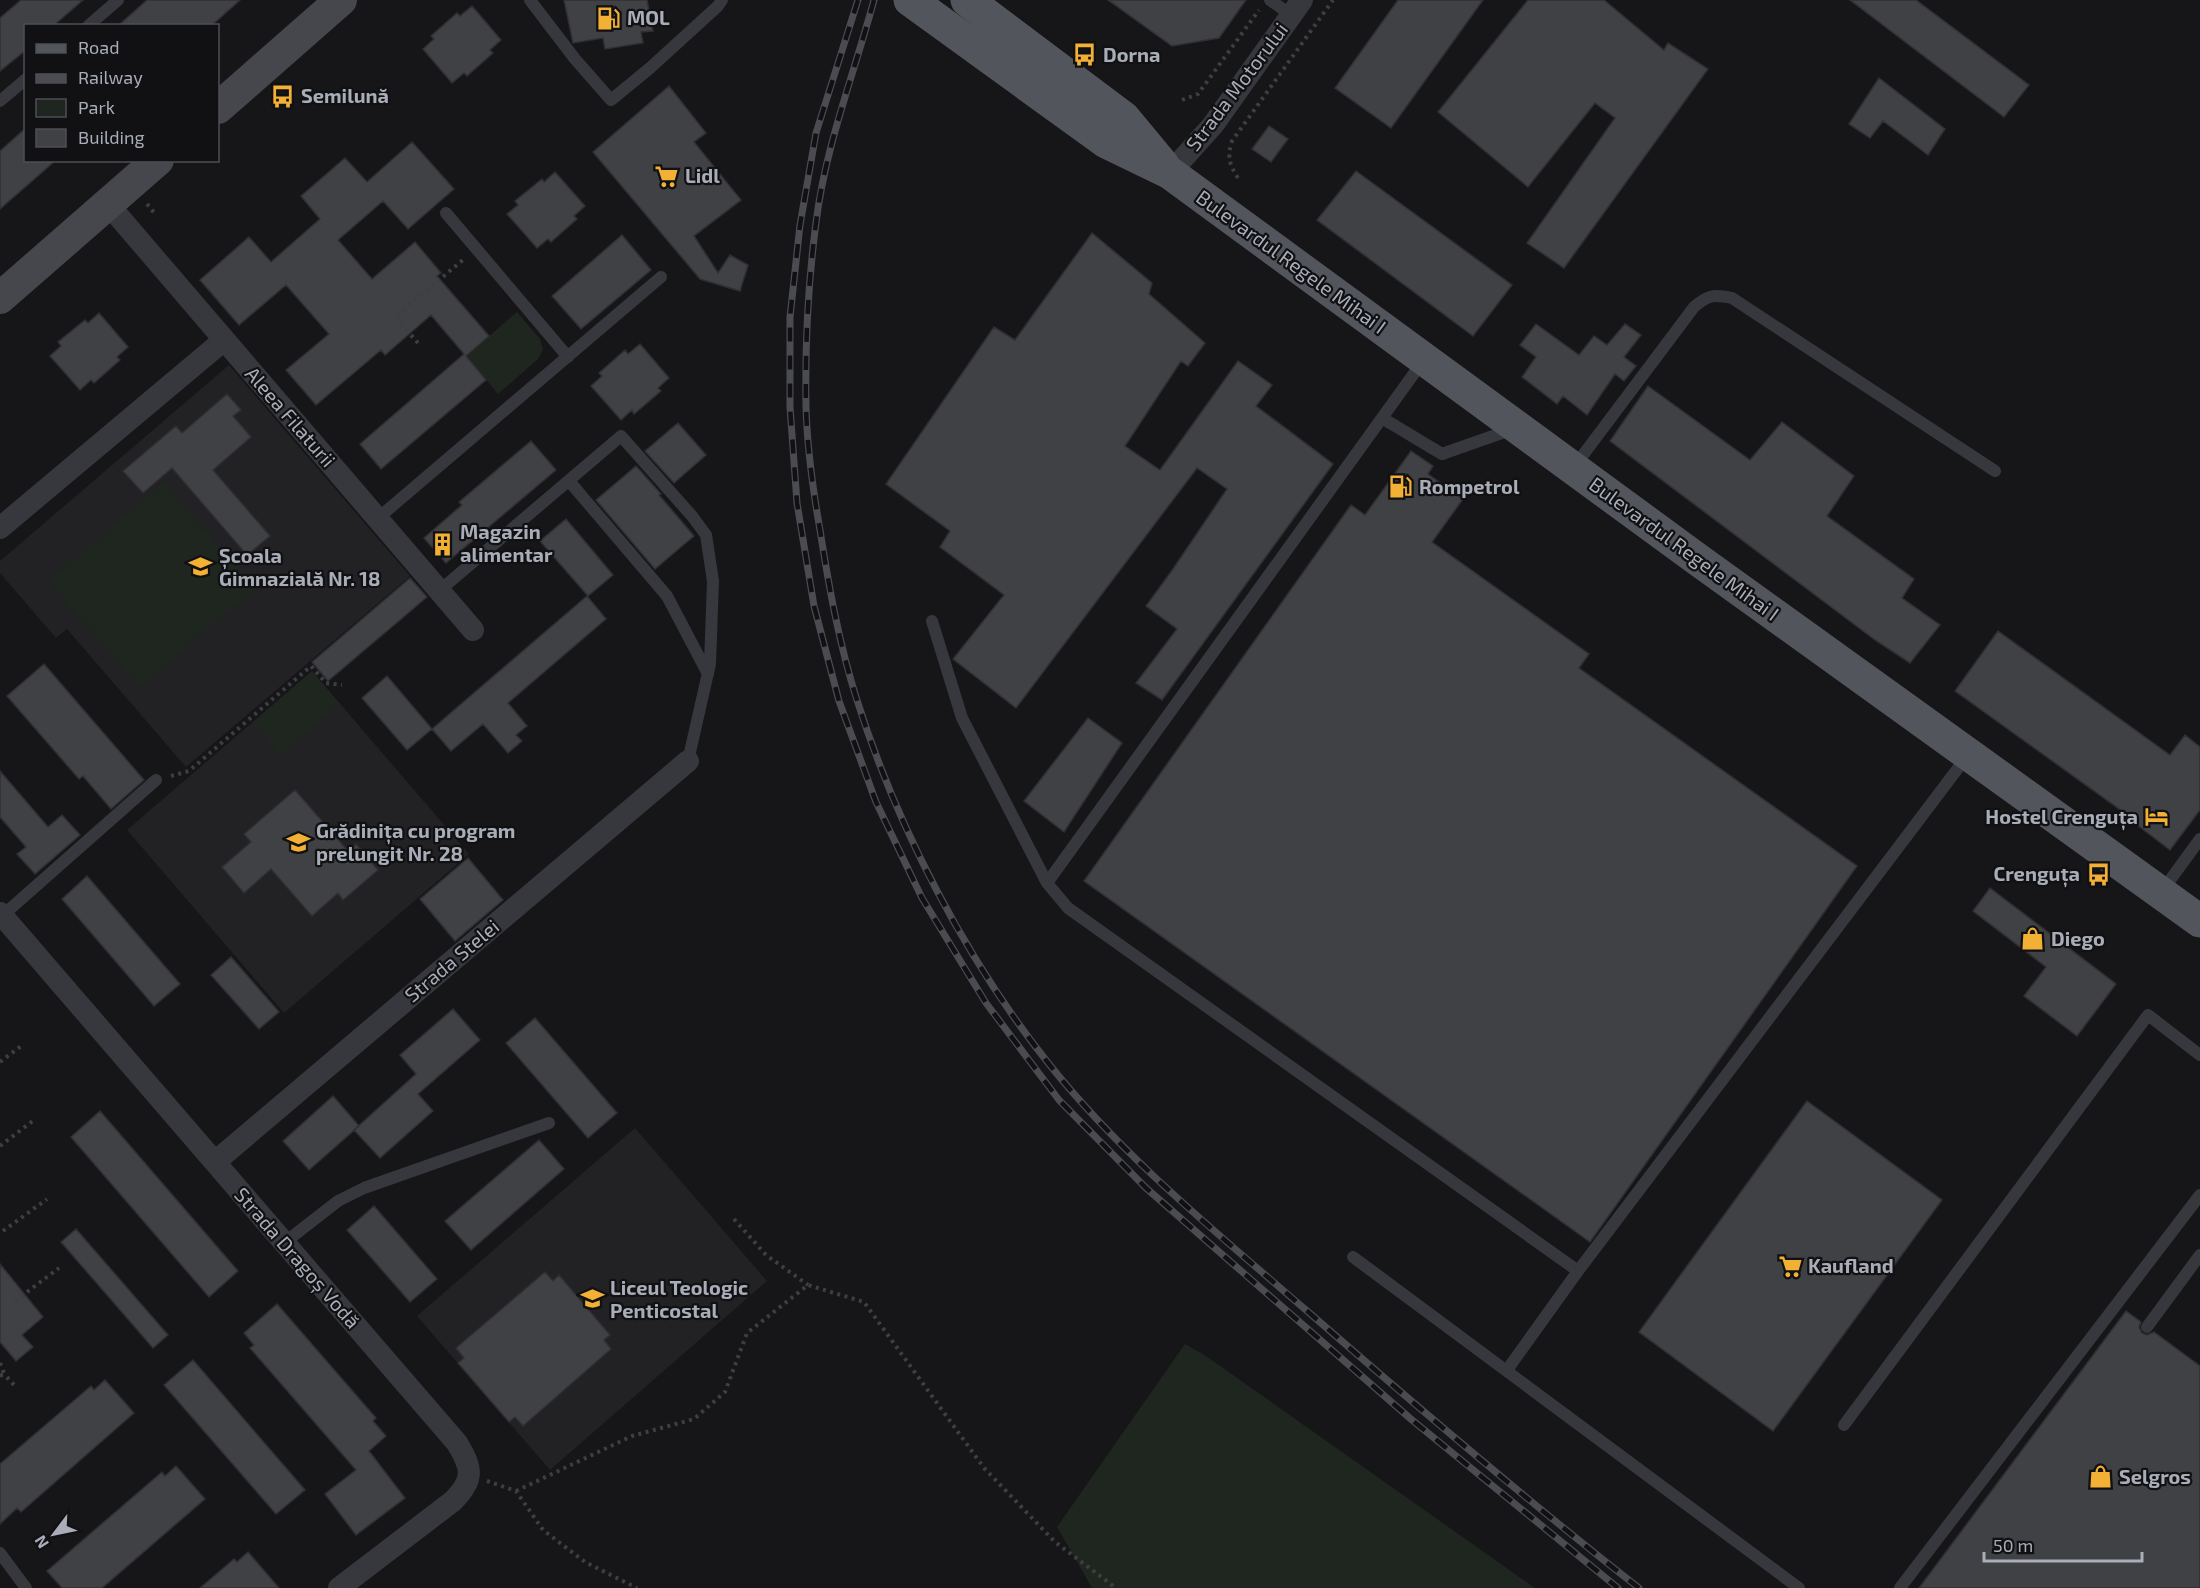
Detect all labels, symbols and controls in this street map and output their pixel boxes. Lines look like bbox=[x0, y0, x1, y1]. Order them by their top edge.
fuel station icon: MOL bbox=[596, 5, 622, 31]
place label: MOL bbox=[627, 5, 670, 29]
street label: Strada Motorului bbox=[1180, 18, 1292, 155]
legend bbox=[24, 24, 219, 162]
text: Road bbox=[78, 36, 119, 58]
bus stop icon: Dorna bbox=[1072, 42, 1098, 68]
place label: Dorna bbox=[1103, 42, 1160, 66]
text: Railway bbox=[78, 66, 143, 88]
bus stop icon: Semilună bbox=[270, 83, 296, 109]
place label: Semilună bbox=[301, 83, 389, 107]
text: Park bbox=[78, 96, 115, 118]
text: Building bbox=[78, 126, 145, 148]
supermarket icon: Lidl bbox=[654, 163, 680, 189]
place label: Lidl bbox=[685, 163, 720, 187]
street label: Bulevardul Regele Mihai I bbox=[1192, 184, 1391, 338]
street label: Aleea Filaturii bbox=[241, 361, 341, 471]
street label: Bulevardul Regele Mihai I bbox=[1585, 471, 1784, 625]
fuel station icon: Rompetrol bbox=[1388, 474, 1414, 500]
place label: Rompetrol bbox=[1419, 474, 1520, 498]
place label: Magazin alimentar bbox=[460, 519, 553, 566]
building icon: Magazin alimentar bbox=[429, 531, 455, 557]
place label: Școala Gimnazială Nr. 18 bbox=[219, 543, 380, 590]
school or university icon: Școala Gimnazială Nr. 18 bbox=[188, 554, 214, 580]
place label: Hostel Crenguța bbox=[1985, 804, 2138, 831]
hotel icon: Hostel Crenguța bbox=[2143, 804, 2169, 830]
place label: Grădinița cu program prelungit Nr. 28 bbox=[316, 818, 515, 865]
school or university icon: Grădinița cu program prelungit Nr. 28 bbox=[285, 829, 311, 855]
place label: Crenguța bbox=[1993, 861, 2080, 888]
bus stop icon: Crenguța bbox=[2085, 861, 2111, 887]
street label: Strada Stelei bbox=[399, 914, 503, 1007]
shop icon: Diego bbox=[2020, 926, 2046, 952]
place label: Diego bbox=[2051, 926, 2105, 950]
street label: Strada Dragoș Vodă bbox=[229, 1182, 365, 1334]
supermarket icon: Kaufland bbox=[1777, 1253, 1803, 1279]
place label: Kaufland bbox=[1808, 1253, 1894, 1277]
place label: Liceul Teologic Penticostal bbox=[610, 1275, 748, 1322]
school or university icon: Liceul Teologic Penticostal bbox=[579, 1286, 605, 1312]
shop icon: Selgros bbox=[2088, 1464, 2114, 1490]
place label: Selgros bbox=[2119, 1464, 2191, 1488]
north arrow bbox=[24, 1504, 84, 1564]
scale bar bbox=[1984, 1525, 2142, 1563]
text: N bbox=[30, 1532, 52, 1552]
text: 50 m bbox=[1993, 1534, 2033, 1556]

